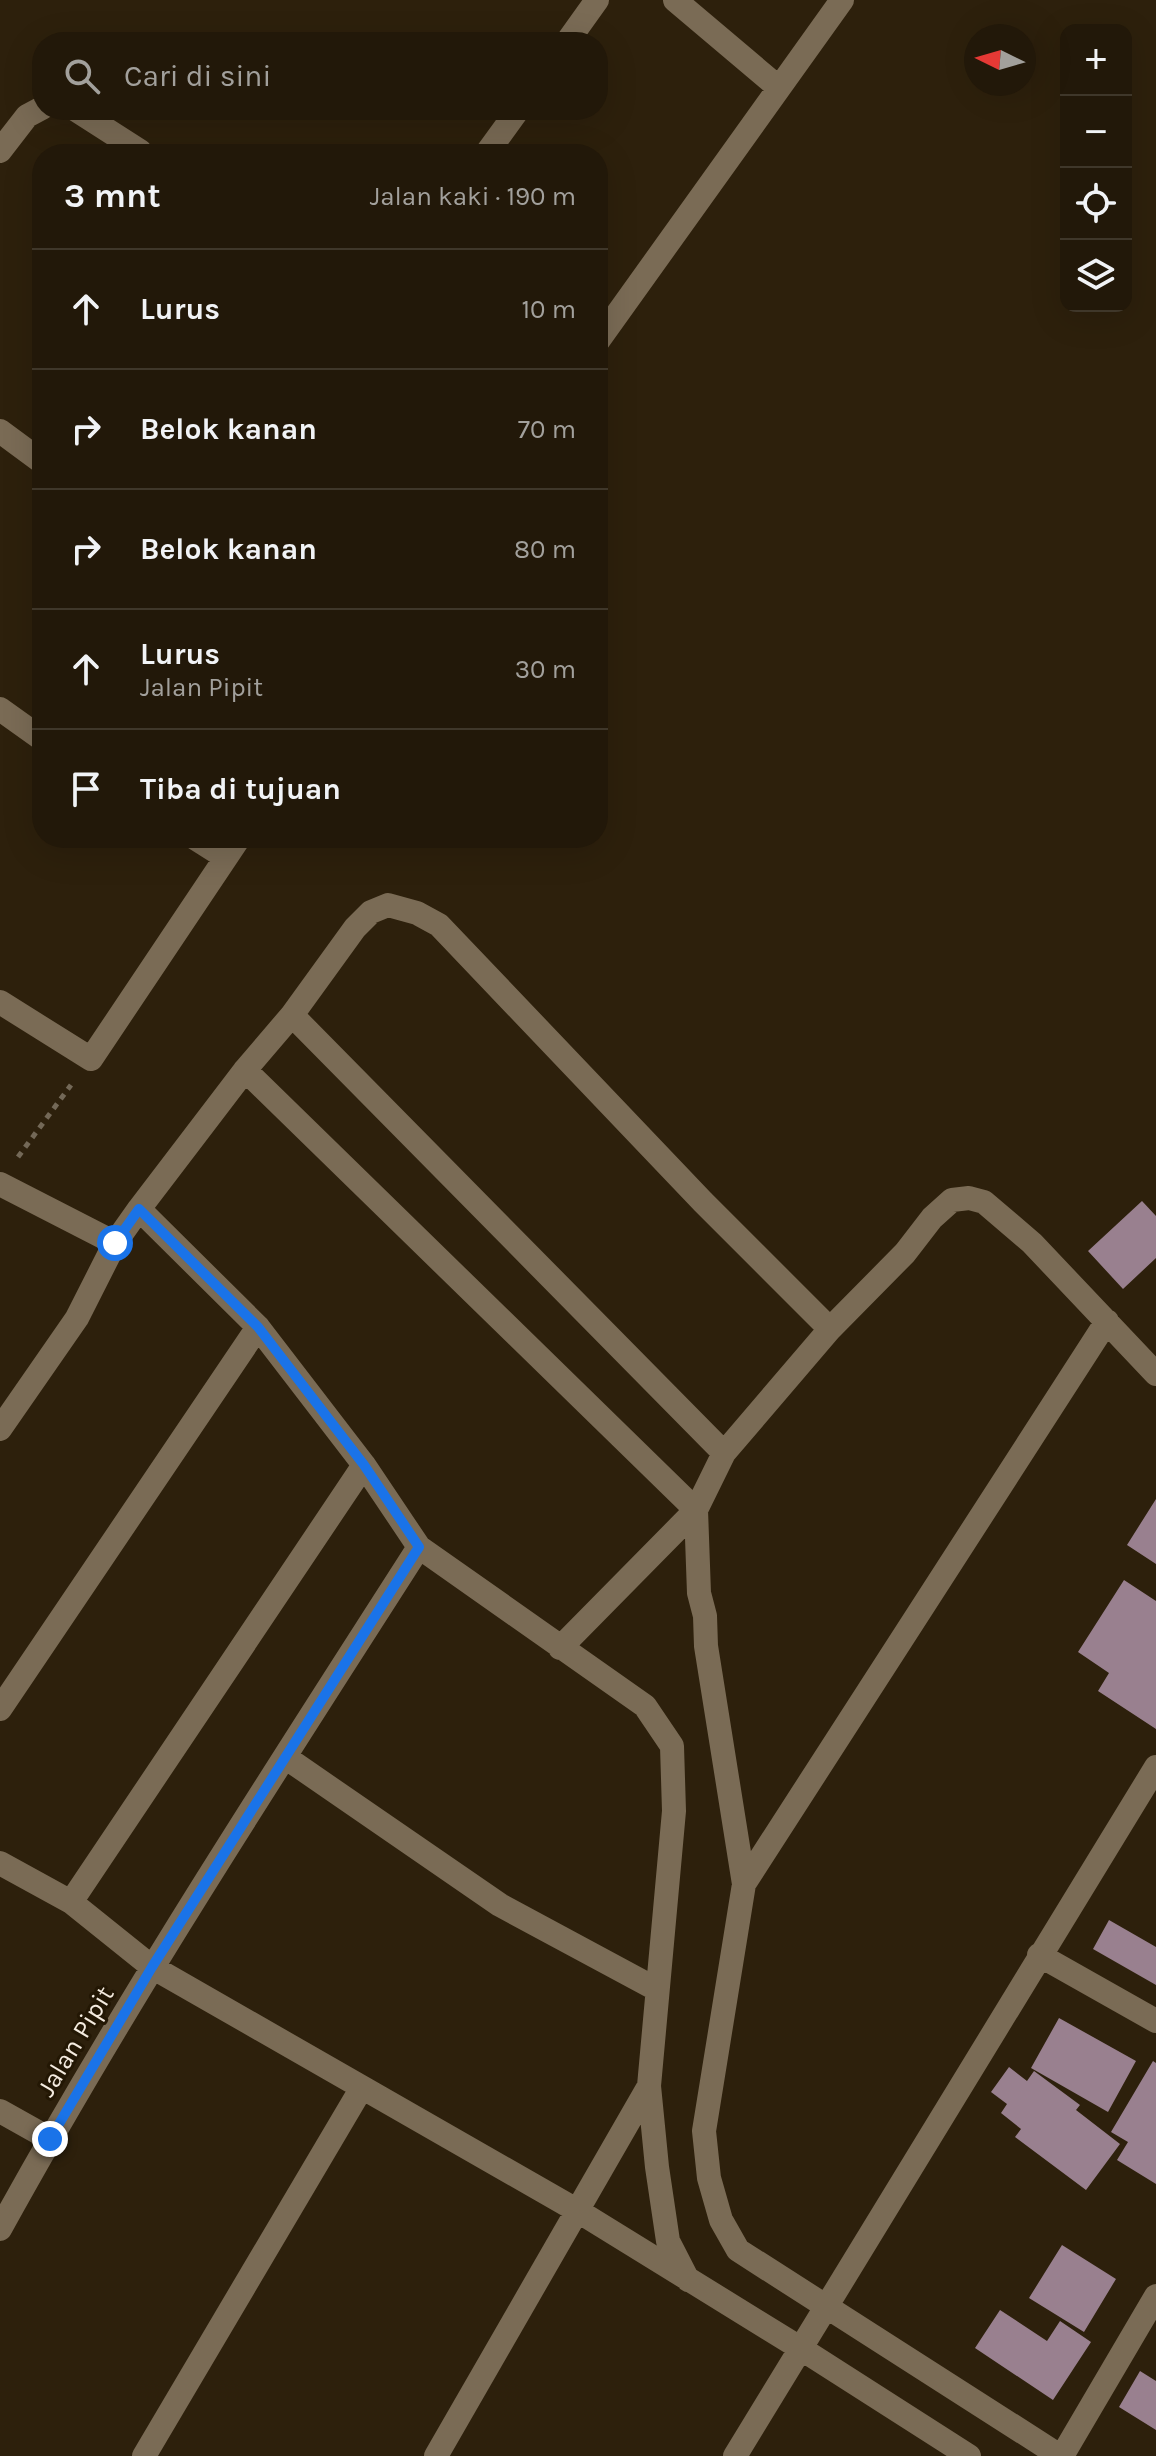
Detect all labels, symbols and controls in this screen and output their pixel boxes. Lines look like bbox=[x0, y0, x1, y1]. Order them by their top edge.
north arrow bbox=[964, 24, 1036, 96]
map controls bbox=[1060, 24, 1132, 312]
button: + bbox=[1060, 24, 1132, 96]
search box bbox=[32, 32, 608, 120]
icon: search bbox=[60, 54, 104, 98]
text: Cari di sini bbox=[124, 58, 271, 94]
button: − bbox=[1060, 96, 1132, 168]
button: locate bbox=[1060, 168, 1132, 240]
text: 3 mnt bbox=[64, 176, 161, 216]
text: Jalan kaki · 190 m bbox=[370, 181, 576, 212]
button: layers bbox=[1060, 240, 1132, 312]
icon: ahead bbox=[64, 287, 108, 331]
text: Lurus bbox=[140, 291, 220, 327]
text: 10 m bbox=[521, 294, 576, 325]
icon: right bbox=[64, 407, 108, 451]
text: Belok kanan bbox=[140, 411, 317, 447]
text: 70 m bbox=[518, 414, 576, 445]
icon: right bbox=[64, 527, 108, 571]
text: Belok kanan bbox=[140, 531, 317, 567]
text: 80 m bbox=[514, 534, 576, 565]
text: Lurus bbox=[140, 636, 220, 672]
icon: ahead bbox=[64, 647, 108, 691]
text: 30 m bbox=[515, 654, 576, 685]
text: Jalan Pipit bbox=[140, 672, 263, 703]
icon: arrive bbox=[64, 767, 108, 811]
text: Tiba di tujuan bbox=[140, 771, 341, 807]
route start bbox=[97, 1225, 133, 1261]
street label: Jalan Pipit bbox=[30, 1980, 121, 2102]
route end bbox=[32, 2121, 68, 2157]

